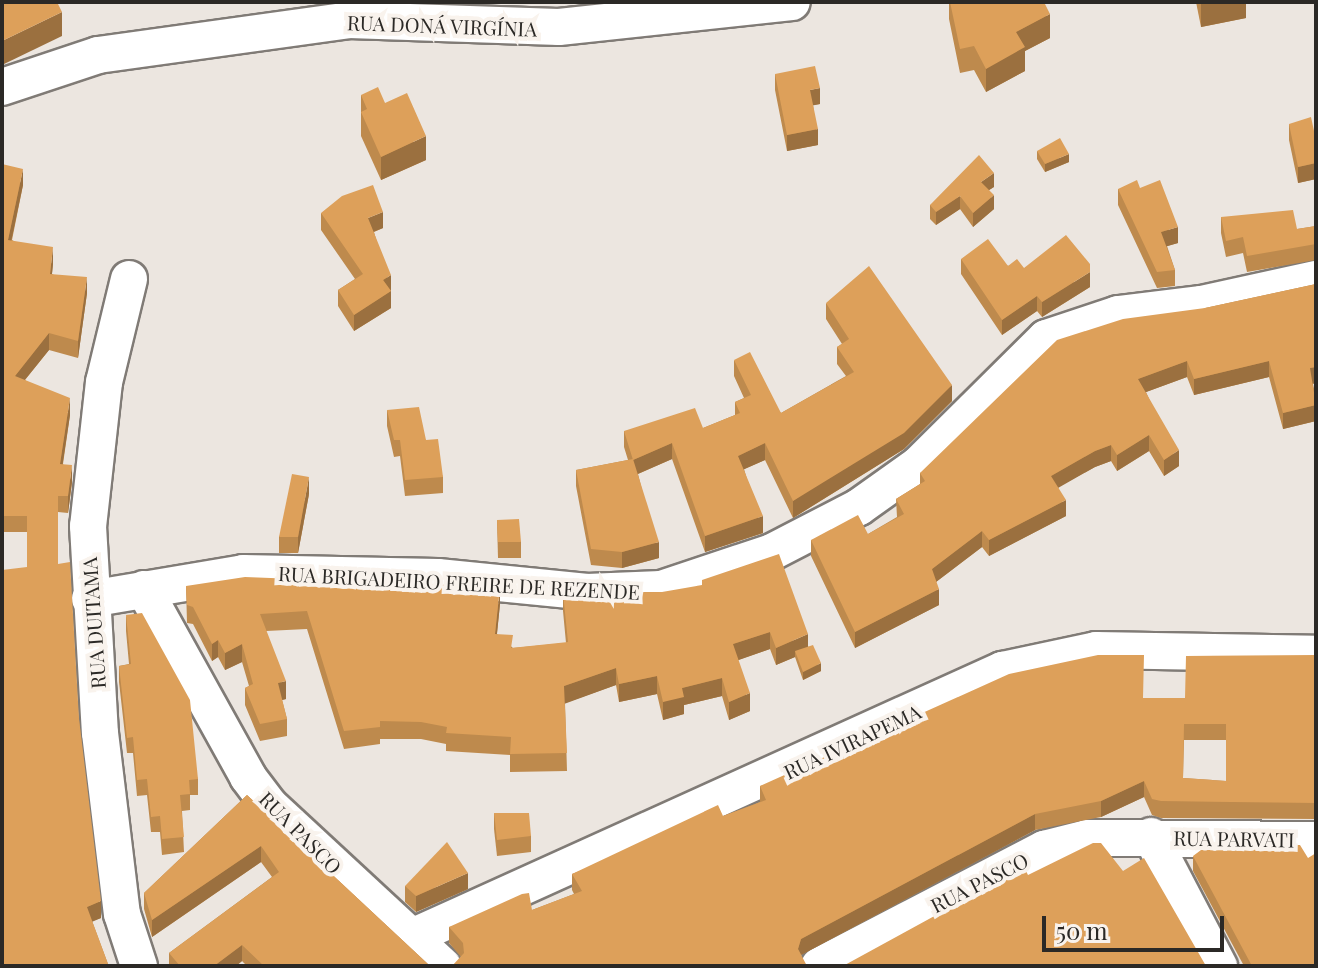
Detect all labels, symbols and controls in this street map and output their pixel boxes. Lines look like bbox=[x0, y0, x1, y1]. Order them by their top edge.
street label: RUA DONÁ VIRGÍNIA bbox=[346, 10, 538, 40]
street label: RUA DUITAMA bbox=[76, 556, 110, 690]
street label: RUA BRIGADEIRO FREIRE DE REZENDE bbox=[277, 561, 641, 603]
street label: RUA IVIRAPEMA bbox=[780, 699, 924, 783]
street label: RUA PASCO bbox=[255, 786, 347, 878]
street label: RUA PARVATI bbox=[1173, 825, 1295, 851]
street label: RUA PASCO bbox=[926, 847, 1032, 917]
scale bar bbox=[1046, 900, 1228, 950]
text: 50 m bbox=[1056, 914, 1108, 946]

